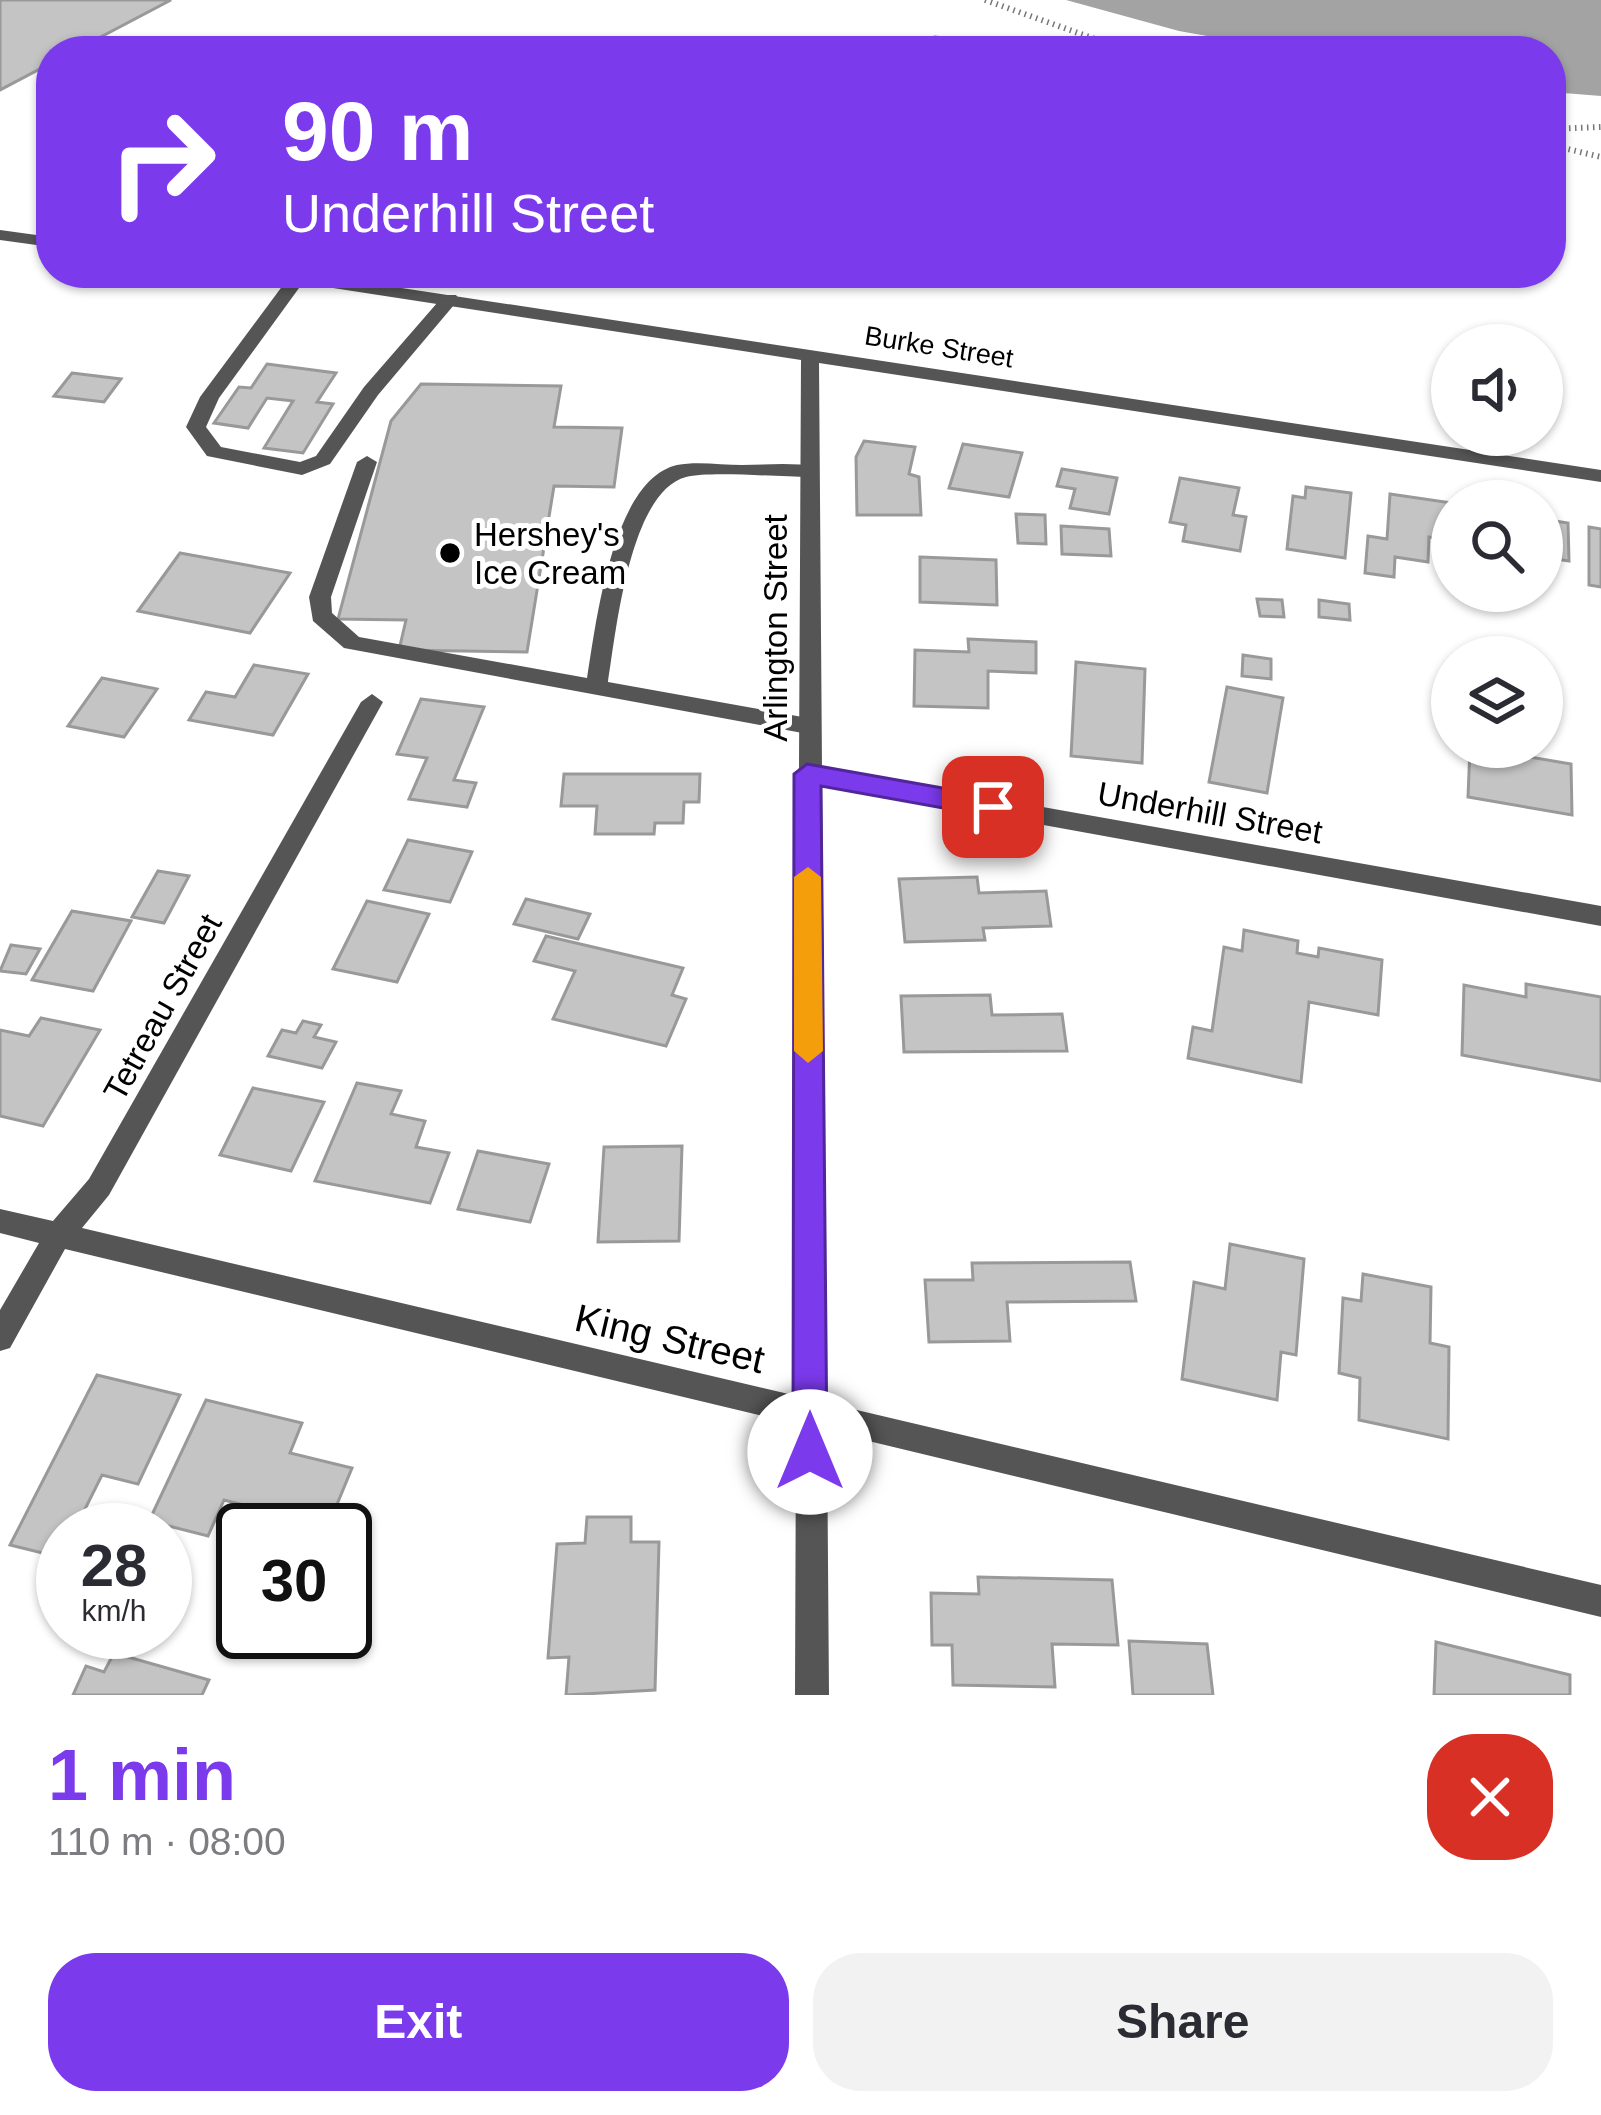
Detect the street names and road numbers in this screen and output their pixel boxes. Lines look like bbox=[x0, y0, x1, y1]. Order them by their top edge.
street label: Burke Street bbox=[863, 320, 1016, 374]
street label: Arlington Street bbox=[757, 514, 794, 742]
street label: Underhill Street bbox=[1095, 775, 1325, 850]
street label: Tetreau Street bbox=[96, 908, 229, 1107]
street label: King Street bbox=[571, 1296, 769, 1381]

